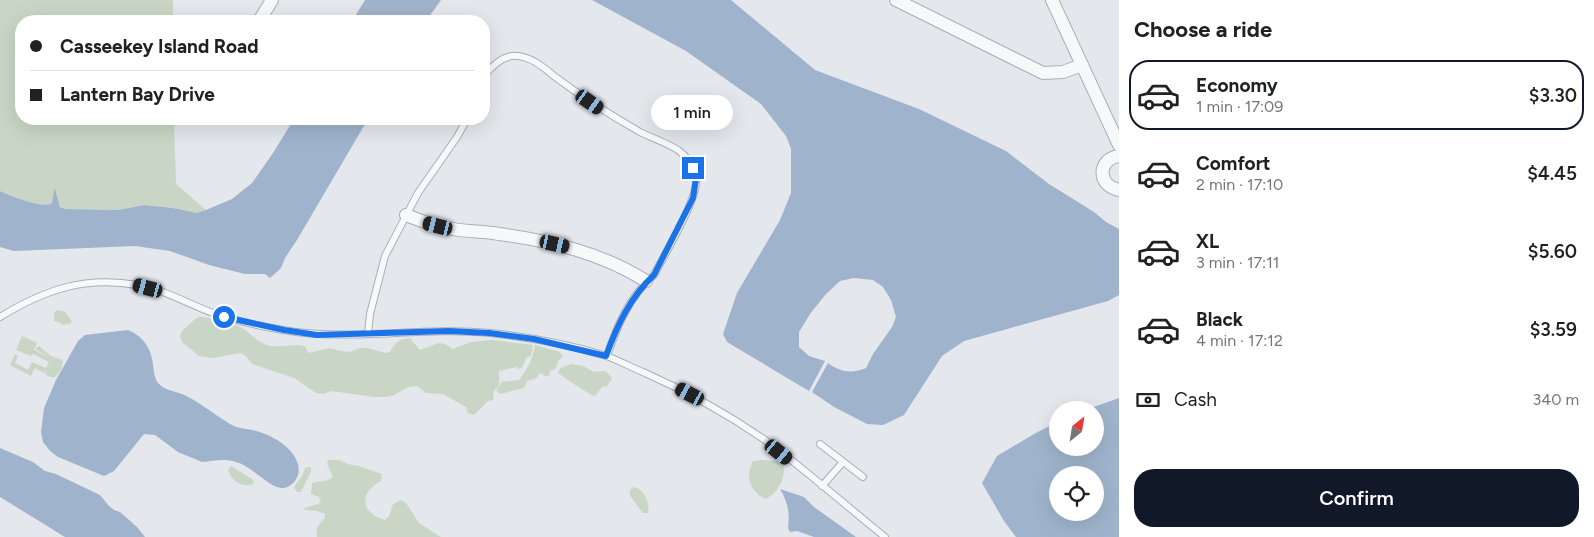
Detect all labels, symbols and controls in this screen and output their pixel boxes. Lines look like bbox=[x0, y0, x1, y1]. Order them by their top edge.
text: Choose a ride bbox=[1134, 16, 1272, 43]
text: Casseekey Island Road bbox=[60, 35, 258, 58]
icon: car bbox=[1136, 73, 1181, 118]
text: Economy bbox=[1196, 74, 1278, 97]
text: Lantern Bay Drive bbox=[60, 83, 215, 106]
text: $3.30 bbox=[1529, 84, 1577, 107]
car bbox=[573, 87, 606, 117]
callout: 1 min bbox=[652, 96, 734, 130]
text: 1 min · 17:09 bbox=[1196, 97, 1283, 116]
text: 1 min bbox=[673, 103, 711, 122]
icon: car bbox=[1136, 151, 1181, 196]
text: Comfort bbox=[1196, 152, 1271, 175]
route end bbox=[682, 157, 704, 179]
text: $4.45 bbox=[1527, 162, 1577, 185]
text: 2 min · 17:10 bbox=[1196, 175, 1283, 194]
car bbox=[421, 215, 454, 237]
icon: car bbox=[1136, 229, 1181, 274]
text: XL bbox=[1196, 230, 1219, 253]
car bbox=[538, 233, 571, 255]
text: $5.60 bbox=[1528, 240, 1577, 263]
text: 3 min · 17:11 bbox=[1196, 253, 1279, 272]
car bbox=[131, 277, 164, 299]
route start bbox=[213, 306, 235, 328]
icon: car bbox=[1136, 307, 1181, 352]
text: Black bbox=[1196, 308, 1243, 331]
text: $3.59 bbox=[1530, 318, 1577, 341]
text: 4 min · 17:12 bbox=[1196, 331, 1283, 350]
car bbox=[673, 380, 706, 408]
icon: cash bbox=[1134, 386, 1162, 414]
text: Cash bbox=[1174, 388, 1217, 411]
text: 340 m bbox=[1533, 390, 1579, 409]
north arrow bbox=[1049, 401, 1104, 456]
map controls bbox=[1049, 401, 1104, 521]
car bbox=[762, 437, 795, 467]
button: locate bbox=[1049, 466, 1104, 521]
button: Confirm bbox=[1134, 469, 1579, 527]

